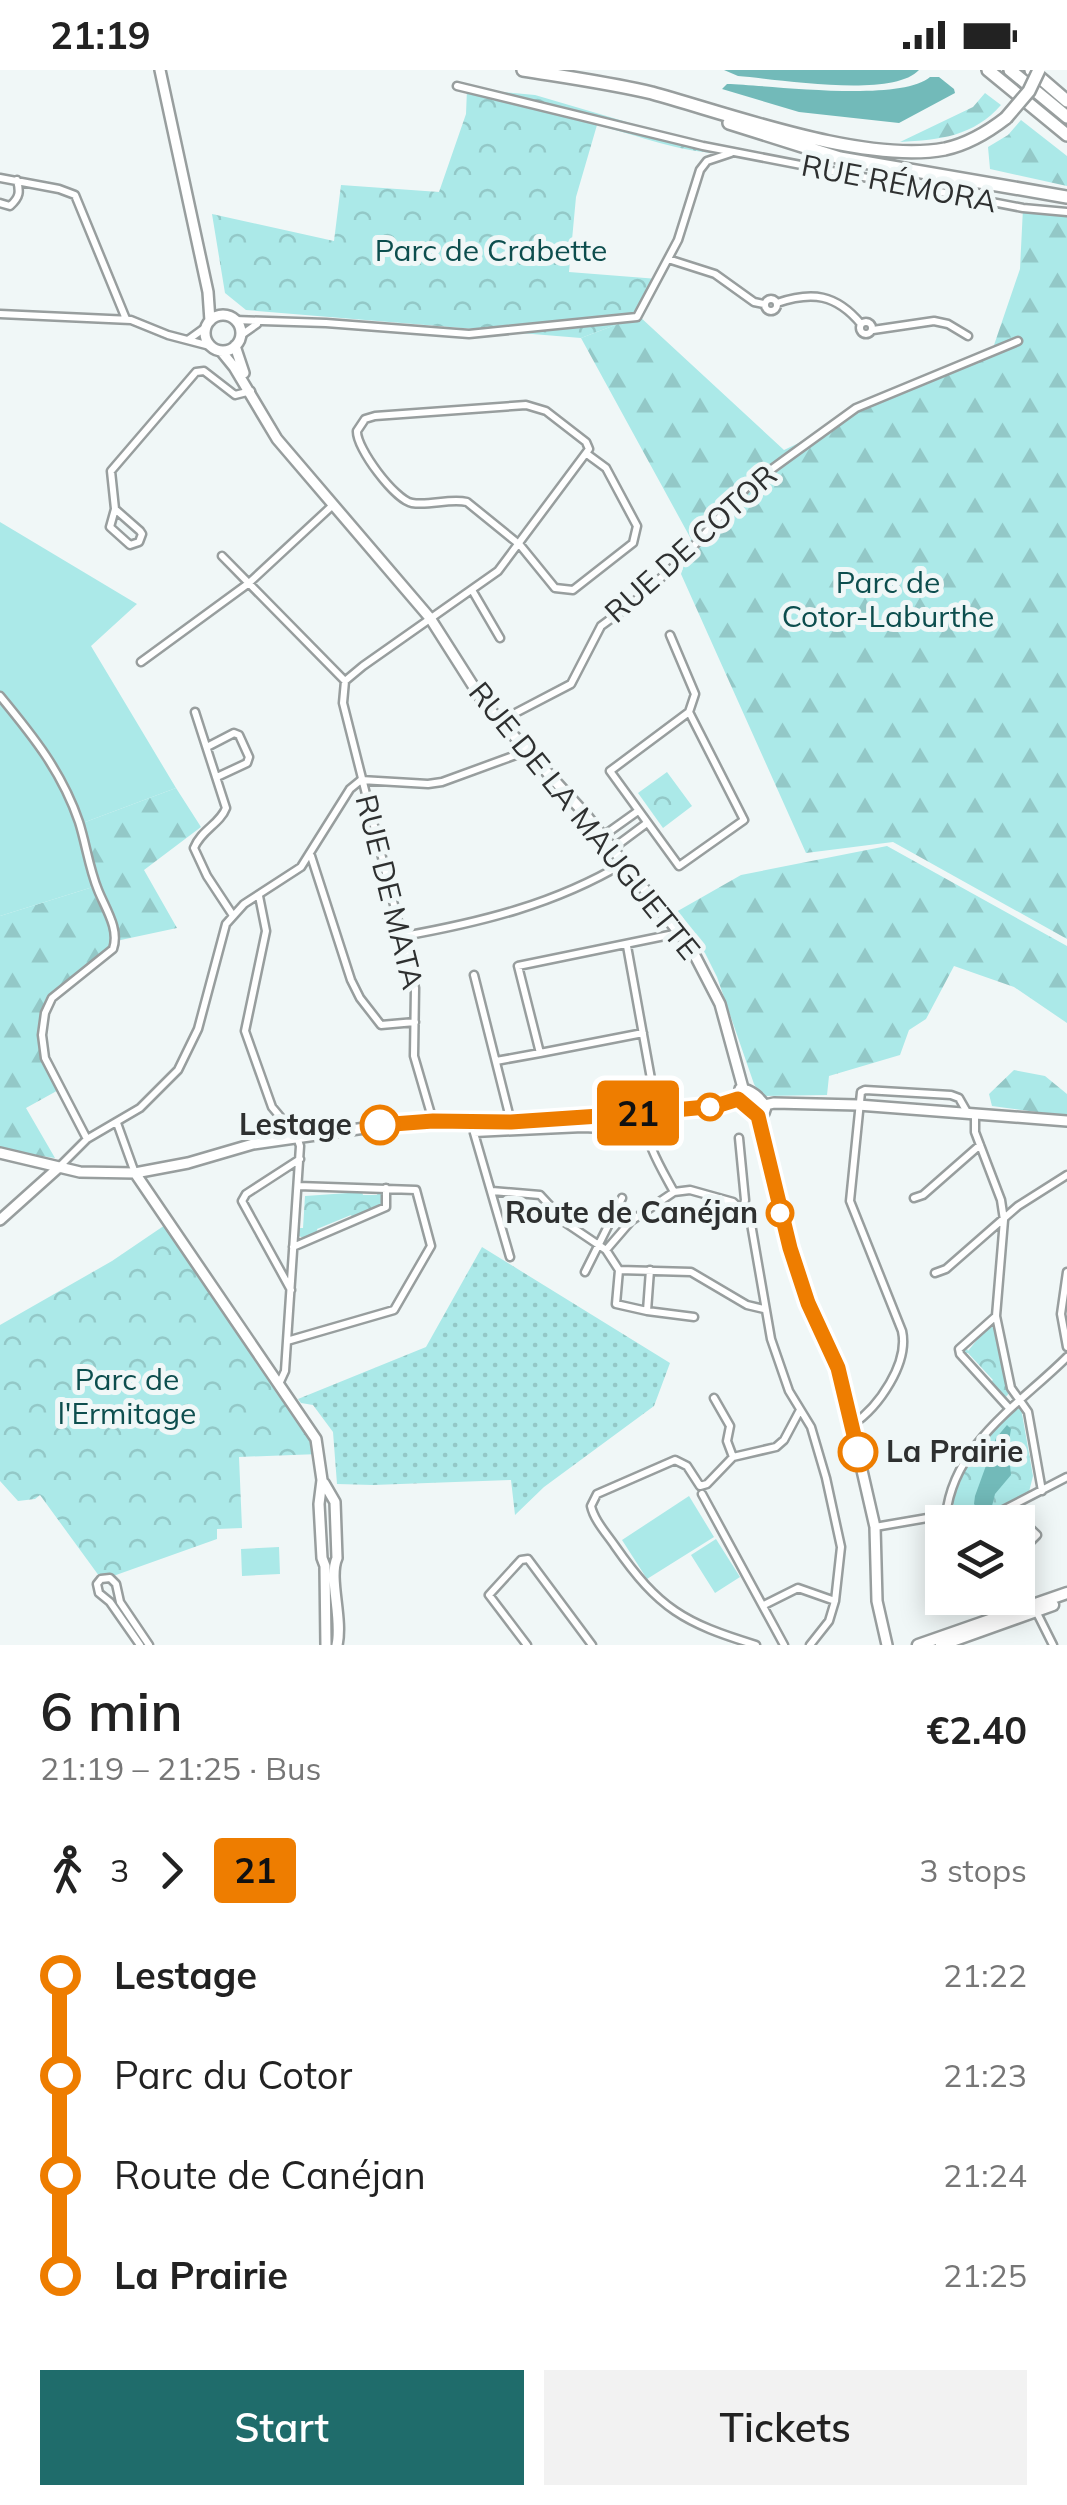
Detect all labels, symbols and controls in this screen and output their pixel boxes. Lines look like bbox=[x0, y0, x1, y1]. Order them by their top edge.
text: 21:19 bbox=[50, 11, 151, 59]
street label: RUE RÉMORA bbox=[798, 145, 1000, 221]
park label: Parc de Crabette bbox=[375, 231, 607, 269]
street label: RUE DE COTOR bbox=[596, 456, 784, 630]
park label: Parc de Cotor-Laburthe bbox=[782, 563, 994, 635]
street label: RUE DE LA MAUGUETTE bbox=[461, 674, 709, 967]
street label: RUE DE MATA bbox=[347, 790, 433, 993]
line badge: 21 bbox=[593, 1080, 683, 1146]
text: 21 bbox=[617, 1091, 659, 1135]
unlabelled marker bbox=[697, 1094, 723, 1120]
place label: Lestage bbox=[239, 1105, 352, 1143]
marker: Lestage bbox=[361, 1106, 399, 1144]
place label: Route de Canéjan bbox=[505, 1193, 758, 1231]
marker: Route de Canéjan bbox=[767, 1200, 793, 1226]
park label: Parc de l'Ermitage bbox=[58, 1360, 196, 1432]
place label: La Prairie bbox=[886, 1432, 1023, 1470]
marker: La Prairie bbox=[839, 1433, 877, 1471]
map controls bbox=[925, 1505, 1035, 1615]
button: layers bbox=[925, 1505, 1035, 1615]
text: 6 min bbox=[40, 1676, 183, 1745]
text: €2.40 bbox=[926, 1706, 1027, 1754]
text: 21:19 – 21:25 · Bus bbox=[40, 1748, 321, 1788]
icon: walk bbox=[40, 1843, 95, 1898]
icon: forward bbox=[144, 1843, 199, 1898]
text: 21 bbox=[234, 1848, 276, 1892]
text: 3 bbox=[110, 1850, 129, 1890]
text: 3 stops bbox=[919, 1850, 1027, 1890]
text: Lestage bbox=[114, 1951, 257, 1999]
text: 21:22 bbox=[943, 1955, 1027, 1995]
text: Parc du Cotor bbox=[114, 2051, 352, 2099]
text: 21:23 bbox=[943, 2055, 1027, 2095]
text: Route de Canéjan bbox=[114, 2151, 426, 2199]
text: 21:24 bbox=[943, 2155, 1027, 2195]
text: La Prairie bbox=[114, 2251, 288, 2299]
text: 21:25 bbox=[943, 2255, 1027, 2295]
button: Start bbox=[40, 2370, 524, 2485]
button: Tickets bbox=[544, 2370, 1027, 2485]

